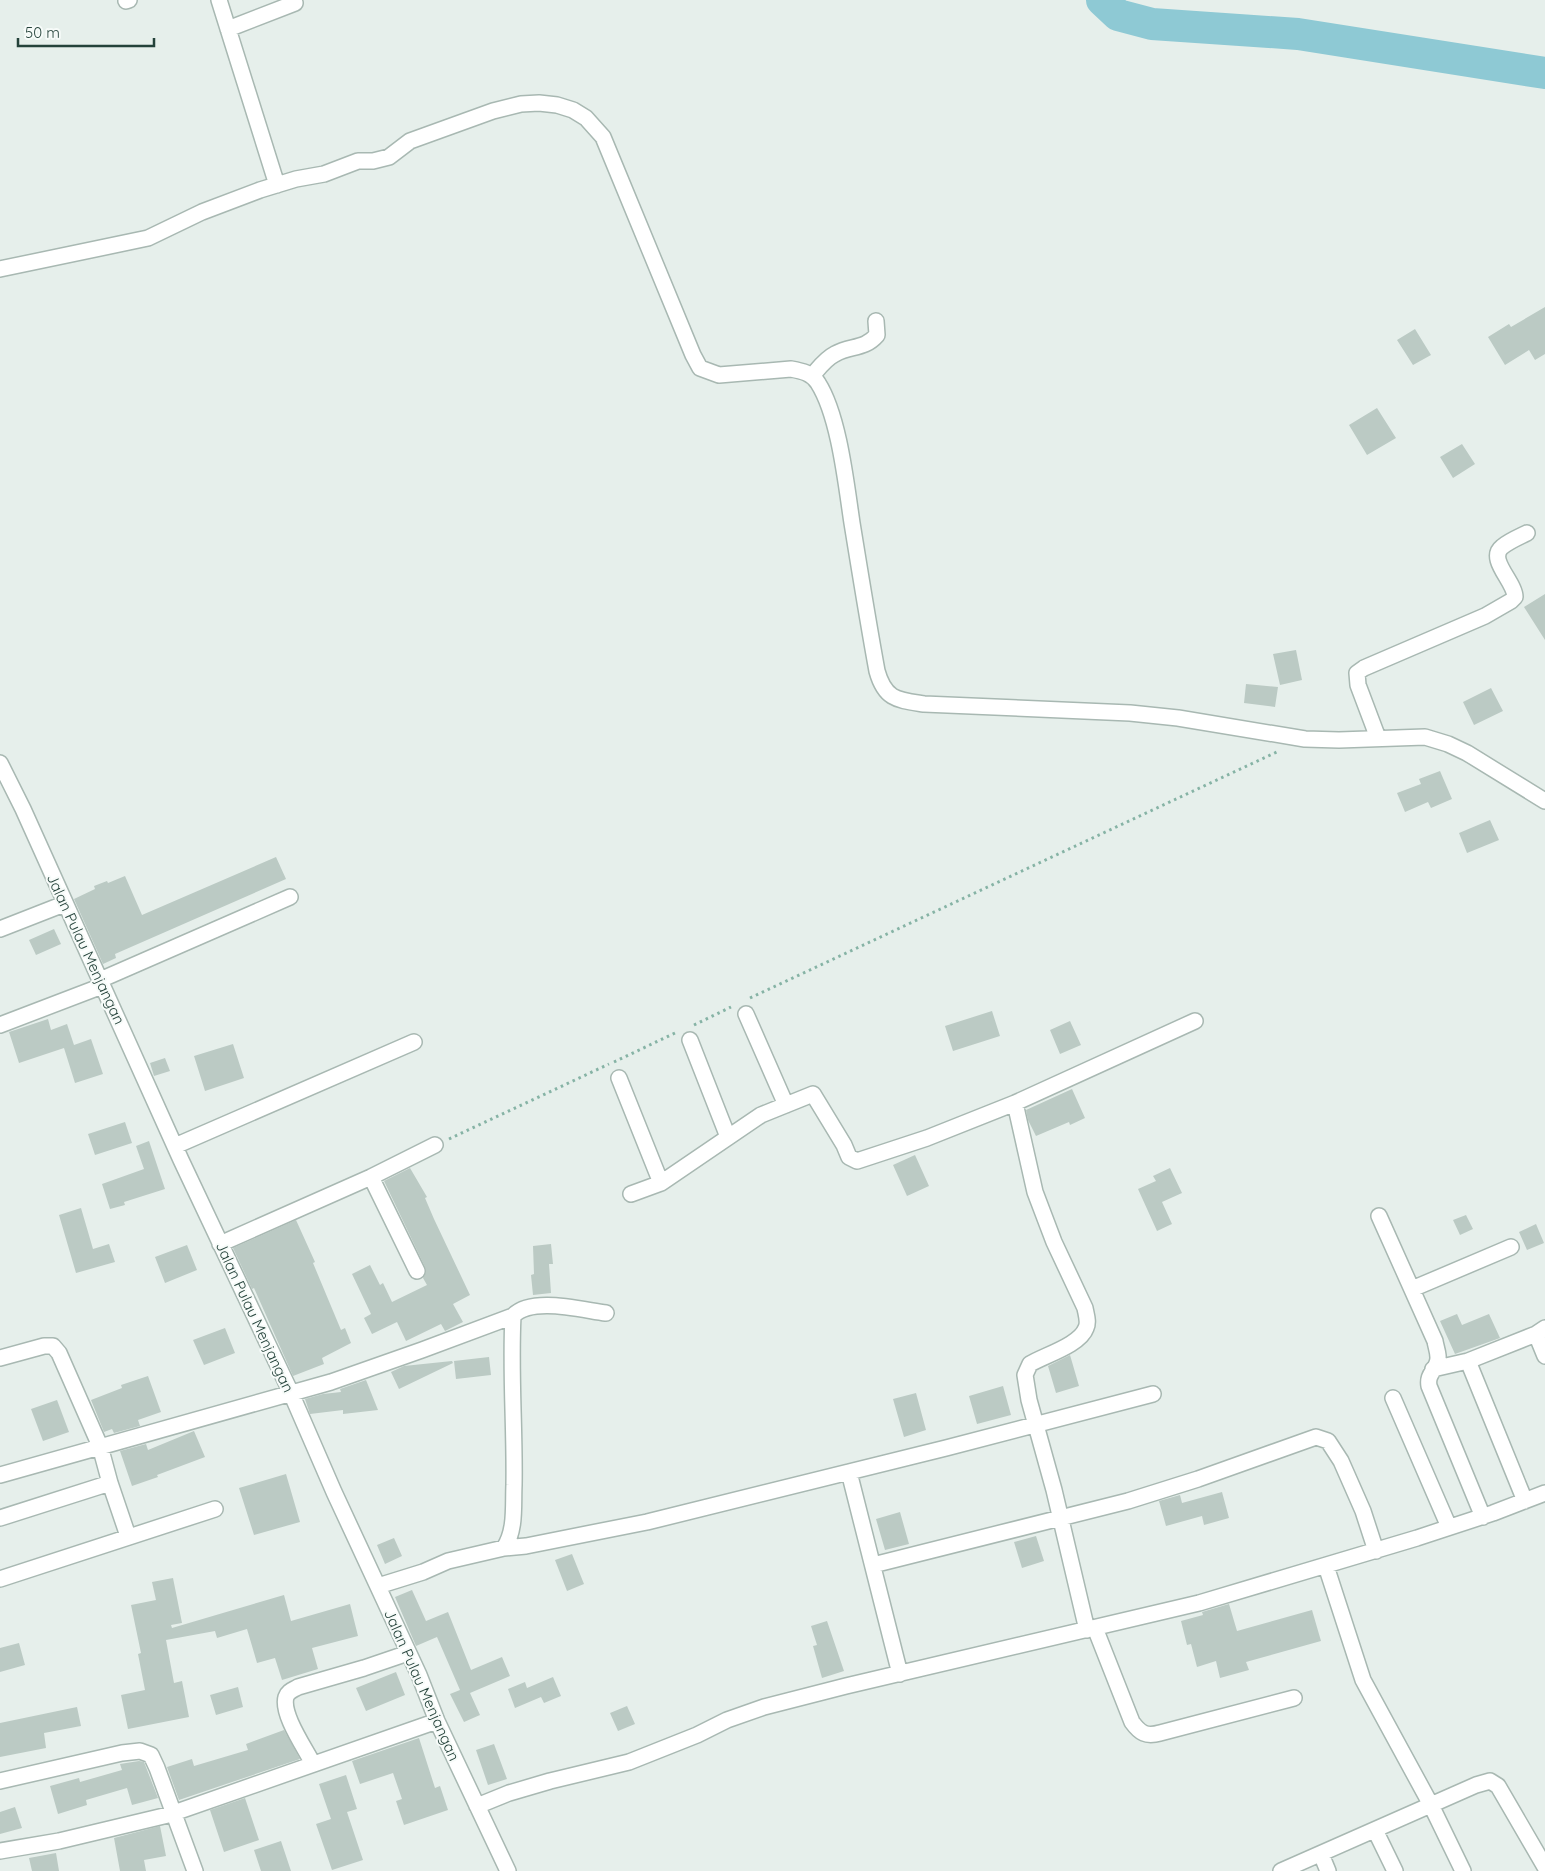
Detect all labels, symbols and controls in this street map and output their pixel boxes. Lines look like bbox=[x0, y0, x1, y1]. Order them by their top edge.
scale bar bbox=[18, 15, 154, 47]
text: 50 m bbox=[25, 23, 60, 42]
street label: Jalan Pulau Menjangan bbox=[43, 871, 129, 1027]
street label: Jalan Pulau Menjangan bbox=[212, 1239, 298, 1395]
street label: Jalan Pulau Menjangan bbox=[380, 1606, 464, 1764]

